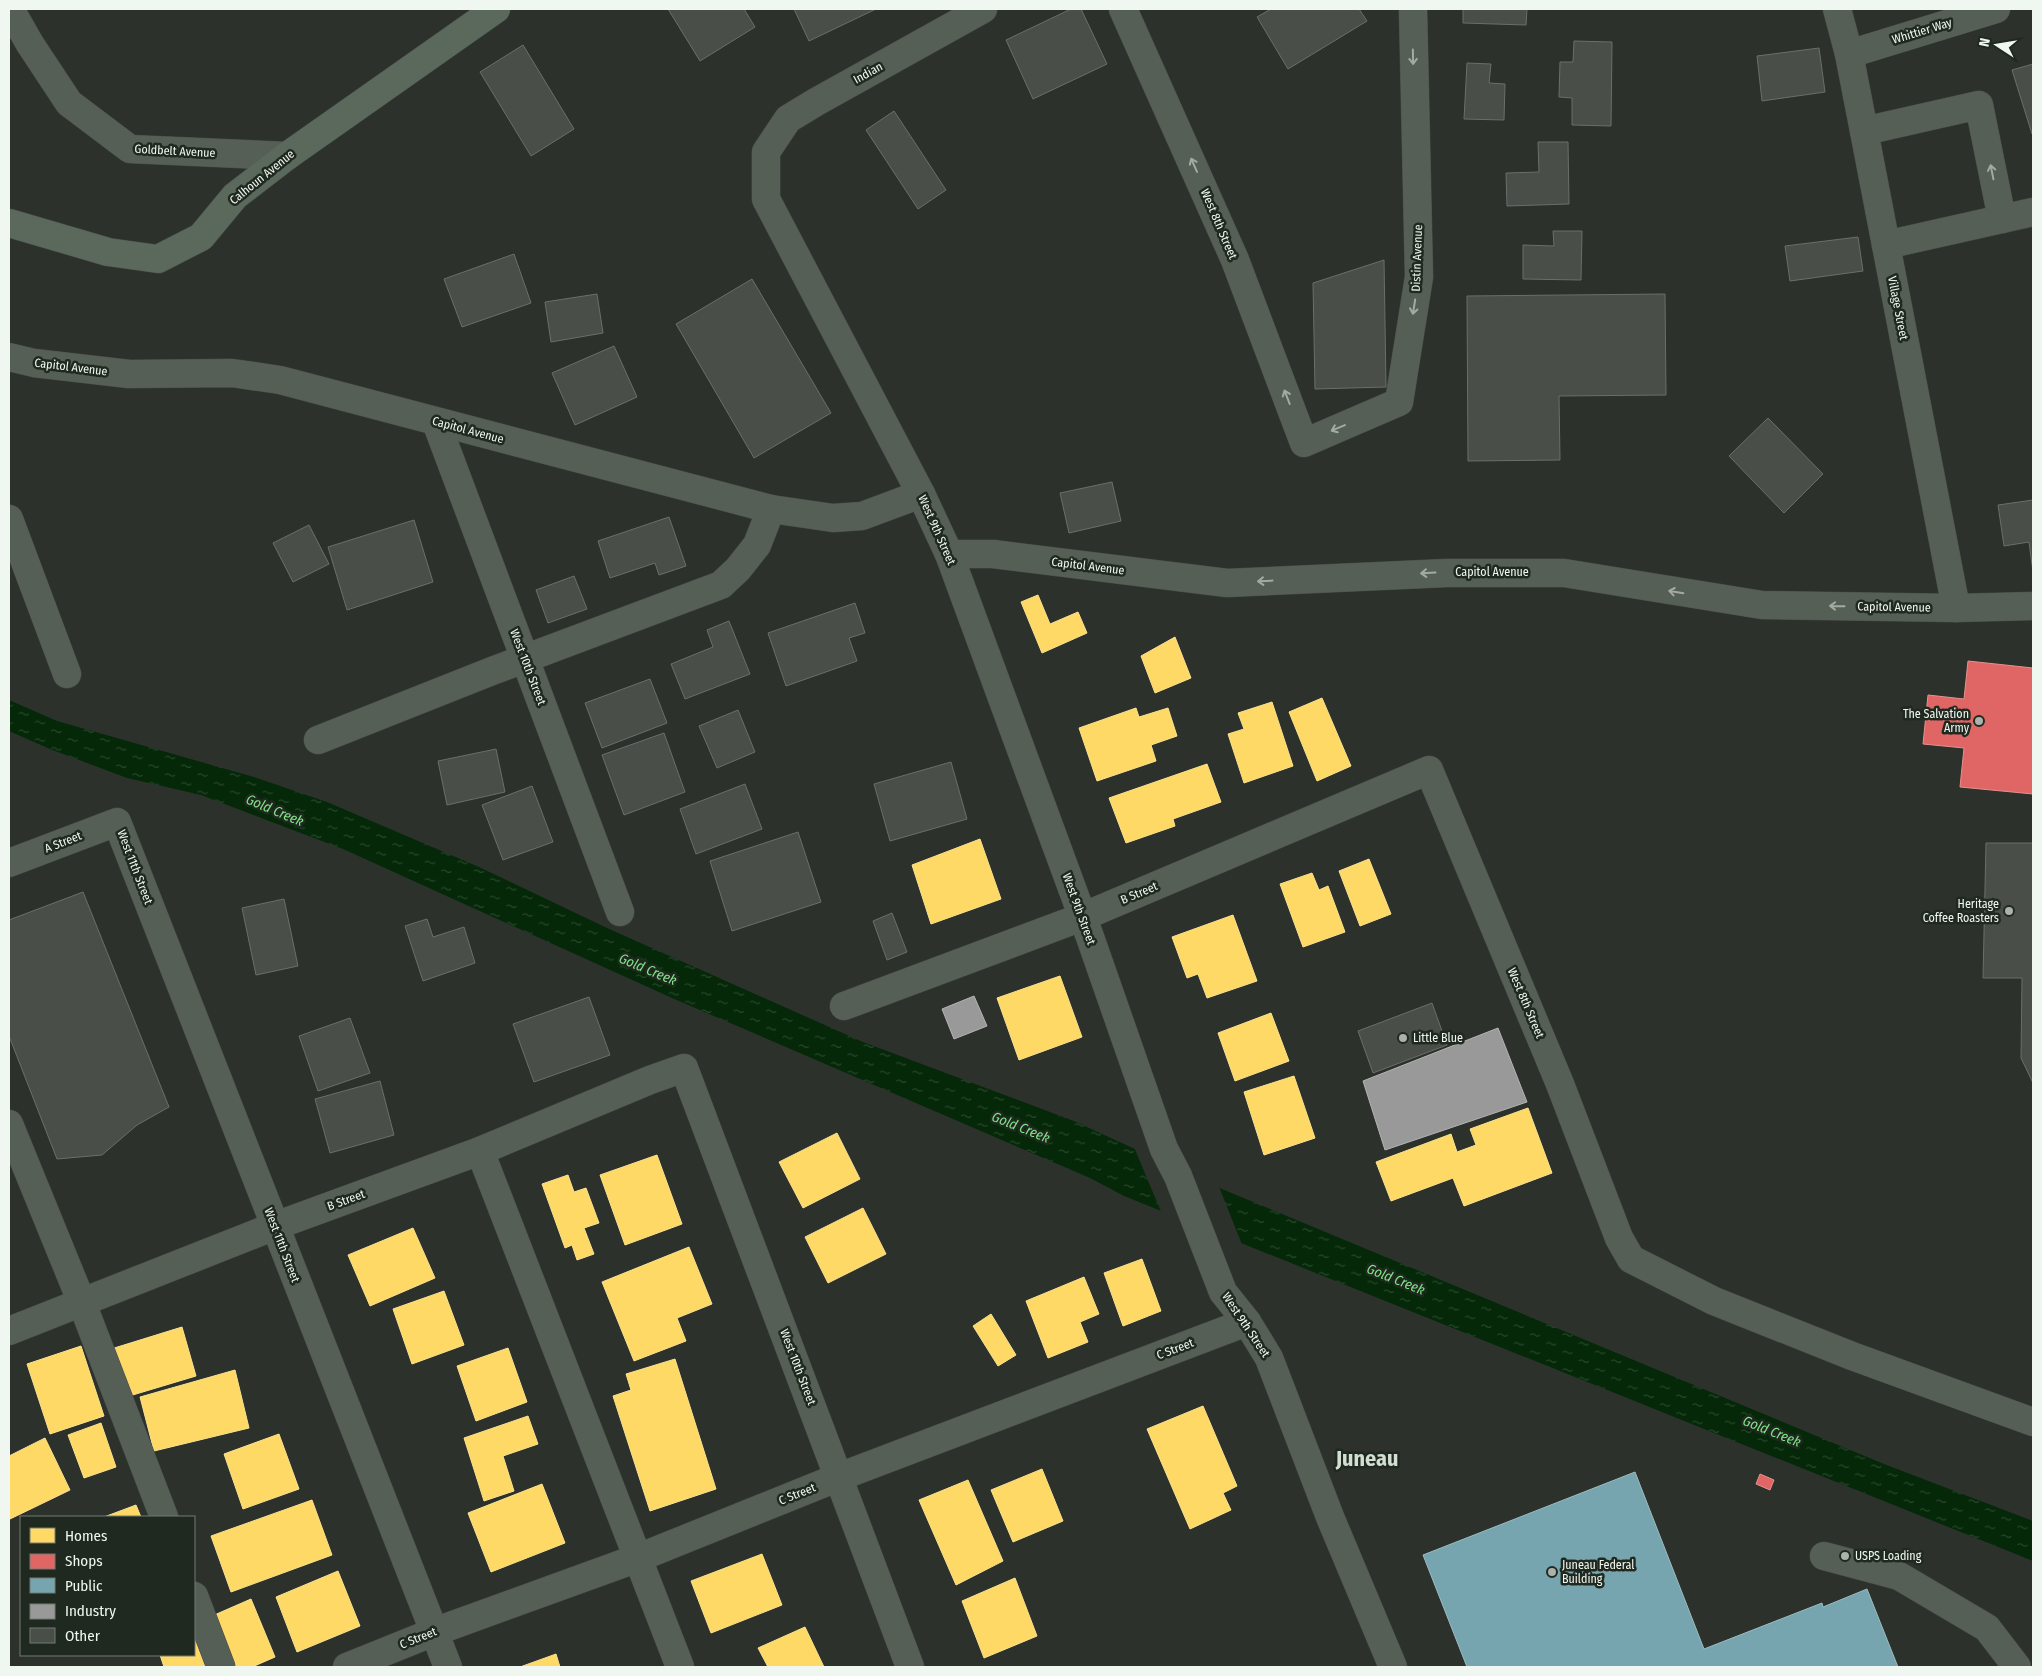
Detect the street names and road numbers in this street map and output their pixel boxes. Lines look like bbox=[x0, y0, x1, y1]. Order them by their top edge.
street label: Whittier Way bbox=[1890, 15, 1954, 47]
street label: Indian bbox=[851, 59, 885, 87]
street label: Goldbelt Avenue bbox=[134, 142, 216, 160]
street label: Calhoun Avenue bbox=[227, 147, 297, 207]
street label: West 8th Street bbox=[1198, 187, 1240, 261]
street label: Distin Avenue bbox=[1409, 224, 1425, 292]
street label: Village Street bbox=[1885, 275, 1911, 341]
street label: Capitol Avenue bbox=[34, 356, 108, 378]
street label: Capitol Avenue bbox=[431, 414, 505, 446]
street label: West 9th Street bbox=[915, 493, 959, 567]
street label: Capitol Avenue bbox=[1051, 555, 1125, 577]
street label: Capitol Avenue bbox=[1455, 565, 1529, 579]
street label: Capitol Avenue bbox=[1857, 599, 1931, 615]
street label: West 10th Street bbox=[507, 627, 549, 707]
street label: West 11th Street bbox=[114, 828, 156, 906]
street label: A Street bbox=[42, 829, 84, 855]
street label: West 9th Street bbox=[1060, 871, 1098, 947]
street label: B Street bbox=[1118, 879, 1160, 907]
street label: West 8th Street bbox=[1505, 966, 1547, 1040]
street label: B Street bbox=[325, 1187, 367, 1213]
street label: West 11th Street bbox=[261, 1206, 303, 1284]
street label: West 9th Street bbox=[1219, 1290, 1273, 1360]
street label: West 10th Street bbox=[777, 1327, 819, 1407]
street label: C Street bbox=[1155, 1336, 1196, 1362]
street label: C Street bbox=[777, 1480, 817, 1508]
street label: C Street bbox=[398, 1624, 438, 1652]

